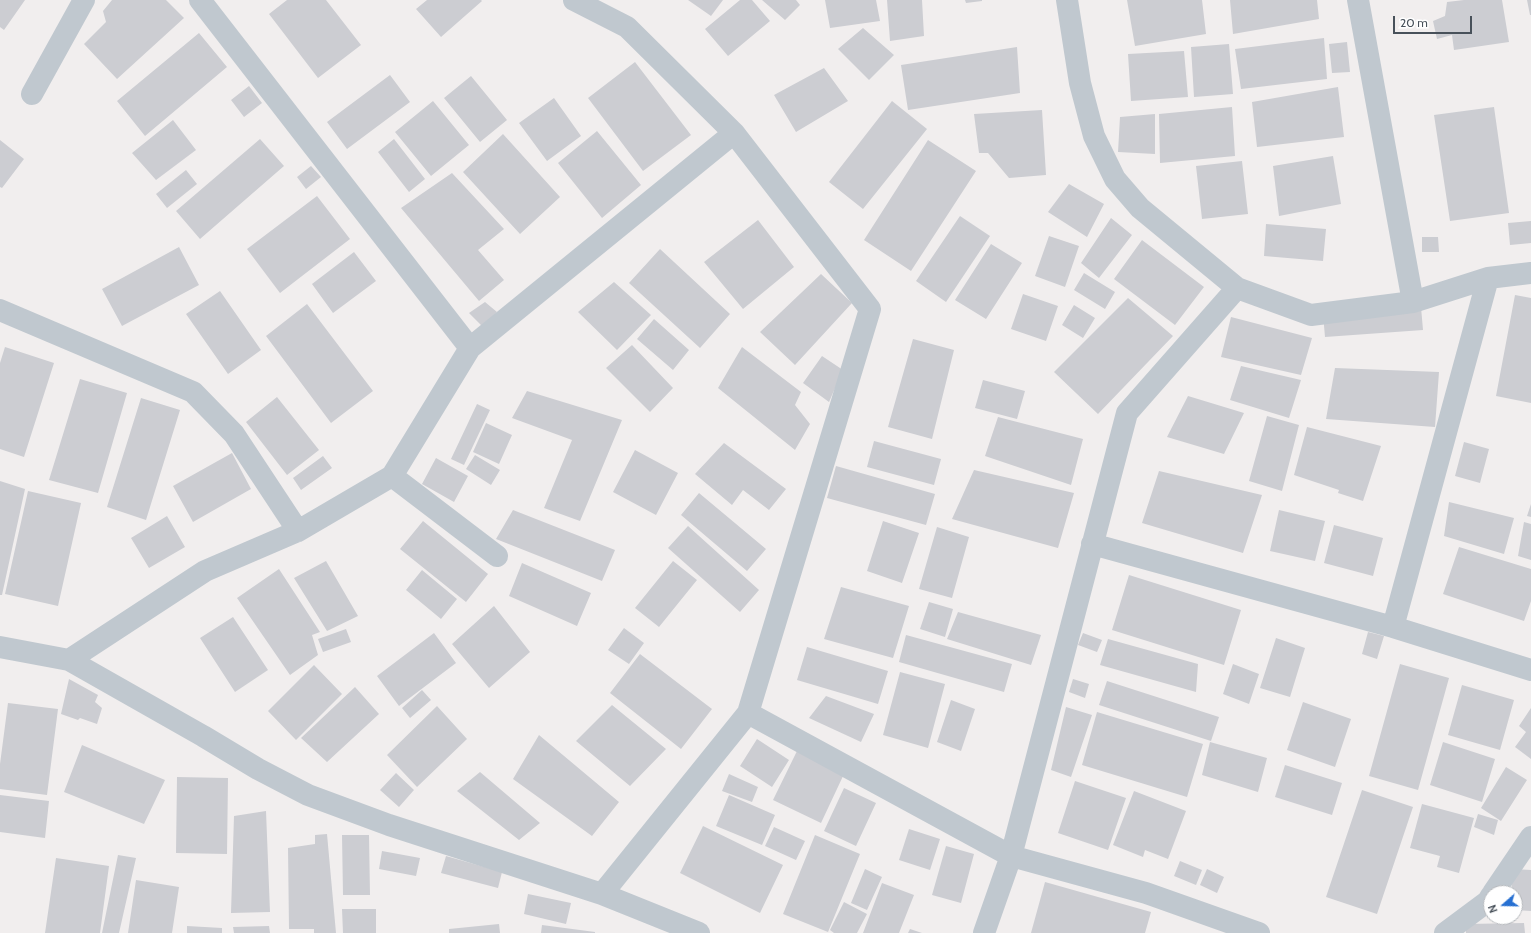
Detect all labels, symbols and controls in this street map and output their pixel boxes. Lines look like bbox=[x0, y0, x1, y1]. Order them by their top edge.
scale bar bbox=[1395, 8, 1474, 34]
text: 20 m bbox=[1400, 15, 1428, 30]
north arrow bbox=[1483, 885, 1523, 925]
text: N bbox=[1485, 903, 1501, 915]

